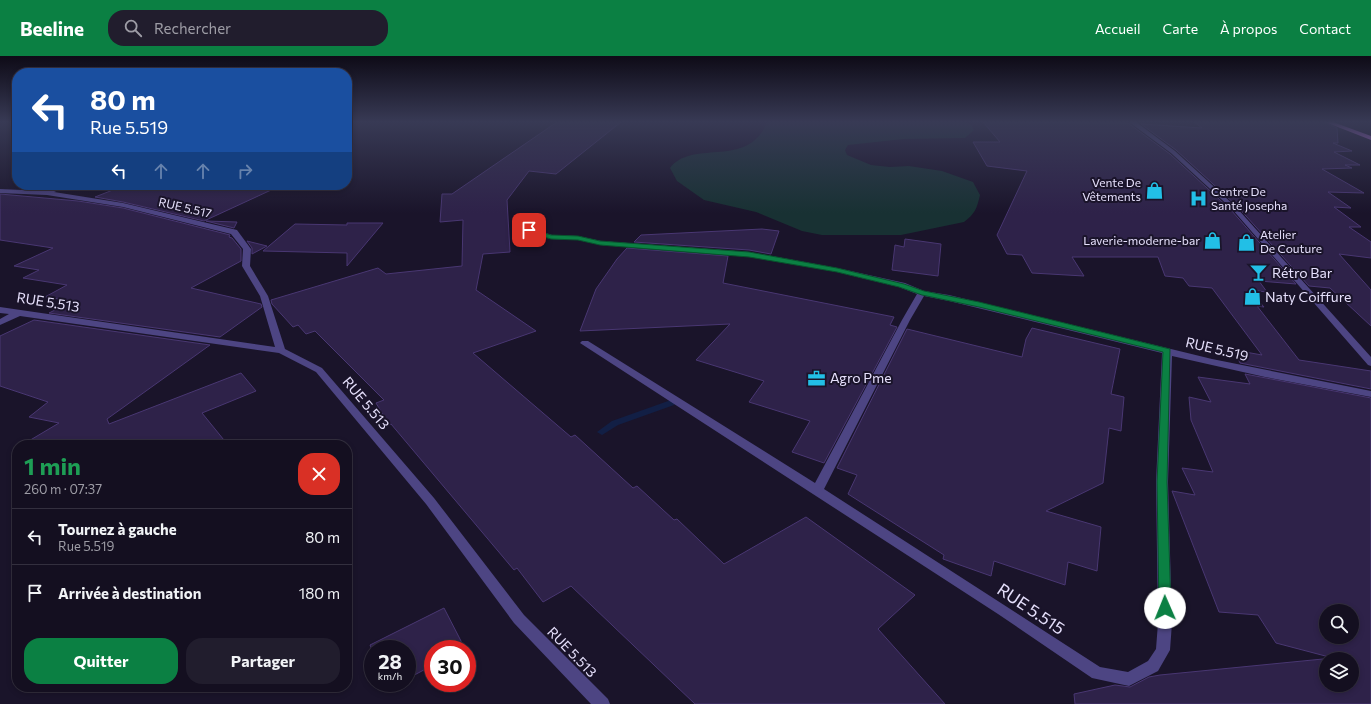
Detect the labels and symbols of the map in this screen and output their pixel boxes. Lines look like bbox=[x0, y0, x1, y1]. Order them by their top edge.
place label: Vente De Vêtements bbox=[1082, 175, 1141, 203]
shop icon: Vente De Vêtements bbox=[1144, 180, 1164, 200]
place label: Centre De Santé Josepha bbox=[1211, 184, 1287, 213]
hospital icon: Centre De Santé Josepha bbox=[1188, 189, 1208, 209]
street label: RUE 5.517 bbox=[157, 194, 213, 220]
pin bbox=[512, 213, 546, 247]
place label: Atelier De Couture bbox=[1260, 227, 1322, 255]
shop icon: Laverie-moderne-bar bbox=[1203, 231, 1223, 251]
shop icon: Atelier De Couture bbox=[1237, 232, 1257, 252]
place label: Laverie-moderne-bar bbox=[1083, 233, 1200, 247]
bar icon: Rétro Bar bbox=[1249, 263, 1269, 283]
place label: Rétro Bar bbox=[1272, 264, 1333, 281]
shop icon: Naty Coiffure bbox=[1242, 287, 1262, 307]
street label: RUE 5.513 bbox=[15, 288, 81, 315]
place label: Naty Coiffure bbox=[1265, 288, 1351, 305]
street label: RUE 5.519 bbox=[1184, 333, 1250, 364]
office icon: Agro Pme bbox=[807, 368, 827, 388]
place label: Agro Pme bbox=[830, 369, 892, 386]
street label: RUE 5.513 bbox=[339, 373, 393, 432]
street label: RUE 5.515 bbox=[993, 578, 1069, 639]
position arrow bbox=[1144, 587, 1186, 629]
street label: RUE 5.513 bbox=[544, 623, 601, 680]
speed limit sign: 30 bbox=[424, 640, 476, 692]

